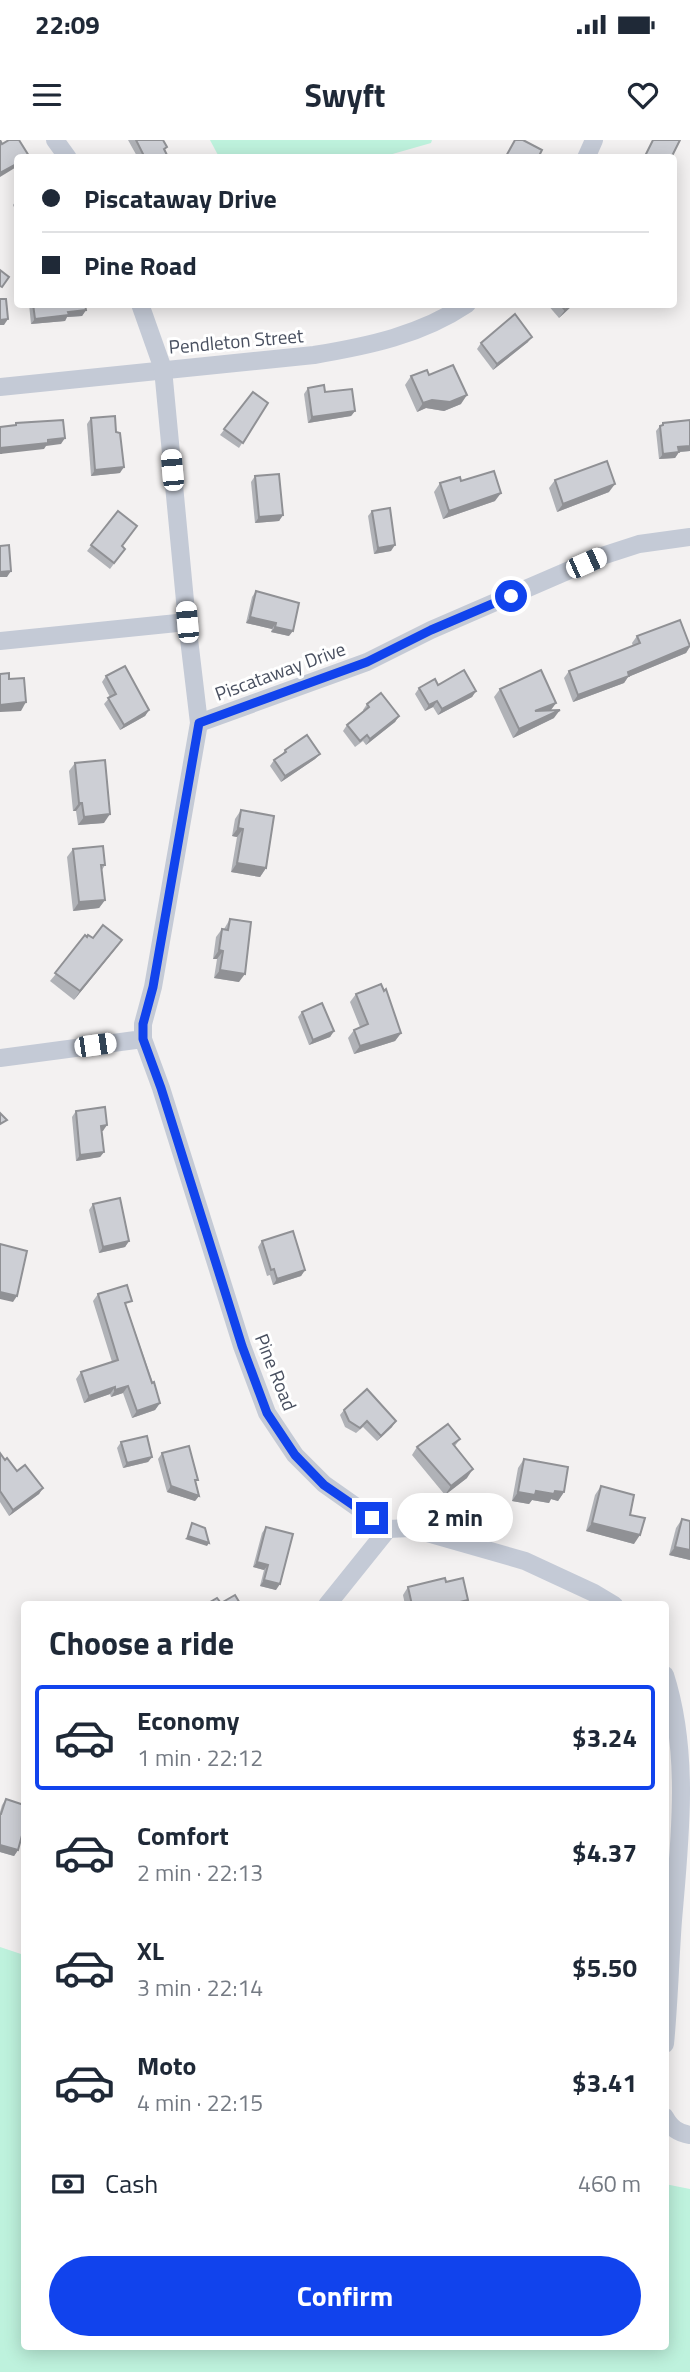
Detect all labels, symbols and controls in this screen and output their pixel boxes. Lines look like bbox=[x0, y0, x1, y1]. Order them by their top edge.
text: 22:09 bbox=[35, 5, 100, 44]
text: Swyft bbox=[305, 71, 385, 119]
icon: menu bbox=[28, 76, 66, 114]
icon: heart bbox=[624, 76, 662, 114]
text: Piscataway Drive bbox=[84, 179, 277, 218]
text: Pine Road bbox=[84, 246, 197, 285]
street label: Pendleton Street bbox=[167, 320, 305, 361]
car bbox=[160, 448, 185, 492]
car bbox=[563, 545, 610, 581]
route start bbox=[495, 580, 527, 612]
car bbox=[175, 600, 200, 644]
street label: Piscataway Drive bbox=[211, 633, 349, 708]
car bbox=[73, 1032, 118, 1058]
street label: Pine Road bbox=[248, 1329, 305, 1415]
callout: 2 min bbox=[396, 1494, 512, 1542]
text: 2 min bbox=[427, 1500, 483, 1535]
route end bbox=[356, 1502, 388, 1534]
text: Choose a ride bbox=[49, 1619, 234, 1667]
text: Economy bbox=[137, 1701, 239, 1740]
icon: car bbox=[53, 1706, 116, 1769]
text: $3.24 bbox=[572, 1718, 637, 1757]
text: 1 min · 22:12 bbox=[137, 1740, 263, 1775]
text: Comfort bbox=[137, 1816, 229, 1855]
icon: car bbox=[53, 1821, 116, 1884]
text: $4.37 bbox=[572, 1833, 637, 1872]
text: 2 min · 22:13 bbox=[137, 1855, 263, 1890]
text: XL bbox=[137, 1931, 164, 1970]
icon: car bbox=[53, 1936, 116, 1999]
text: $5.50 bbox=[572, 1948, 637, 1987]
text: 3 min · 22:14 bbox=[137, 1970, 263, 2005]
text: Moto bbox=[137, 2046, 196, 2085]
icon: car bbox=[53, 2051, 116, 2114]
text: $3.41 bbox=[572, 2063, 637, 2102]
text: 4 min · 22:15 bbox=[137, 2085, 263, 2120]
text: Cash bbox=[105, 2164, 158, 2203]
icon: cash bbox=[49, 2165, 87, 2203]
text: 460 m bbox=[578, 2166, 641, 2201]
button: Confirm bbox=[49, 2256, 641, 2336]

